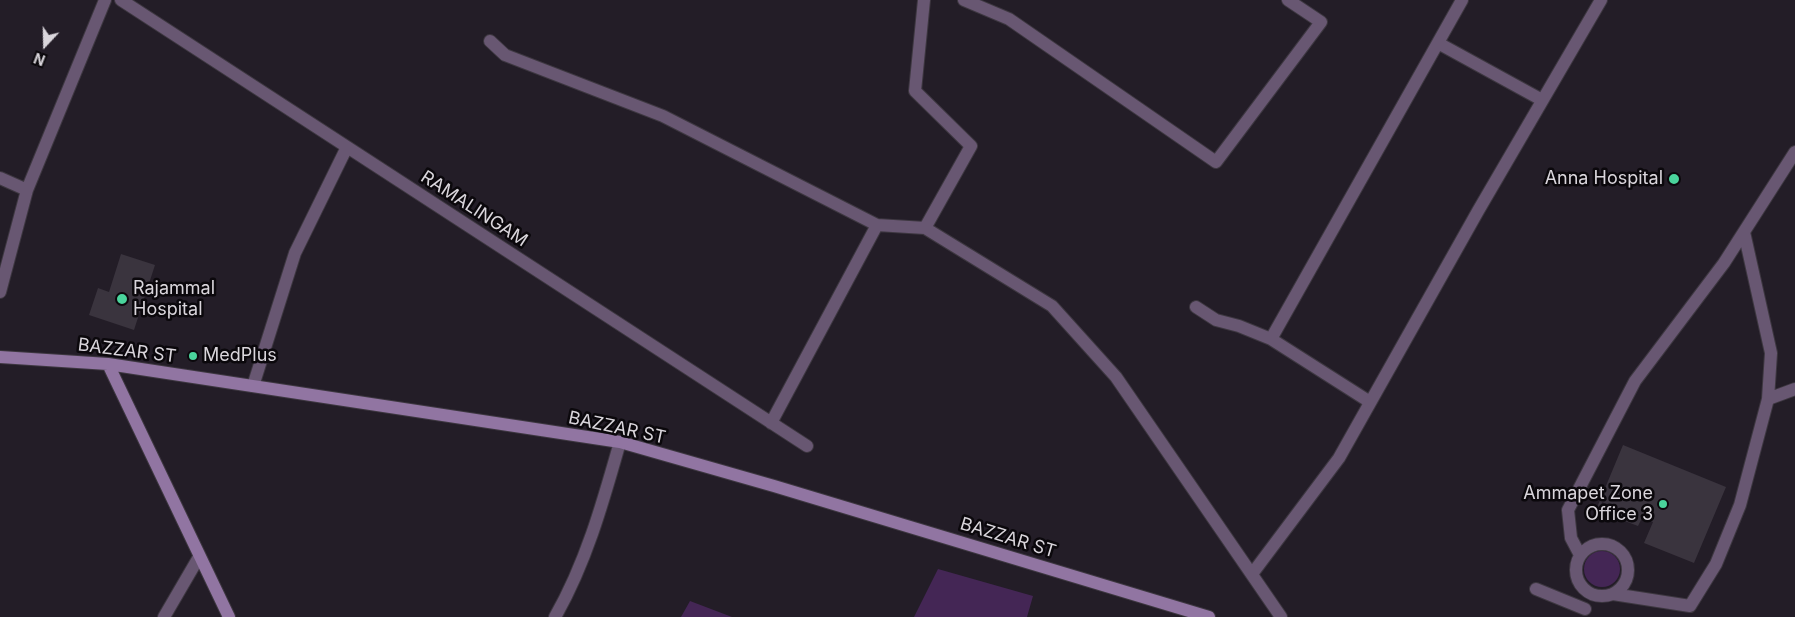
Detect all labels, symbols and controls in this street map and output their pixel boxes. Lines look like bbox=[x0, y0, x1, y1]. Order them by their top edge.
north arrow bbox=[20, 20, 70, 70]
text: N bbox=[31, 50, 47, 69]
street label: RAMALINGAM bbox=[417, 166, 531, 252]
place label: Anna Hospital bbox=[1545, 168, 1663, 190]
marker: Anna Hospital bbox=[1667, 172, 1681, 186]
place label: Rajammal Hospital bbox=[133, 278, 215, 320]
marker: Rajammal Hospital bbox=[115, 292, 129, 306]
street label: BAZZAR ST bbox=[77, 334, 177, 368]
place label: MedPlus bbox=[203, 345, 277, 367]
marker: MedPlus bbox=[187, 350, 199, 362]
street label: BAZZAR ST bbox=[566, 407, 668, 449]
place label: Ammapet Zone Office 3 bbox=[1523, 483, 1653, 526]
marker: Ammapet Zone Office 3 bbox=[1657, 498, 1669, 510]
street label: BAZZAR ST bbox=[957, 513, 1059, 563]

